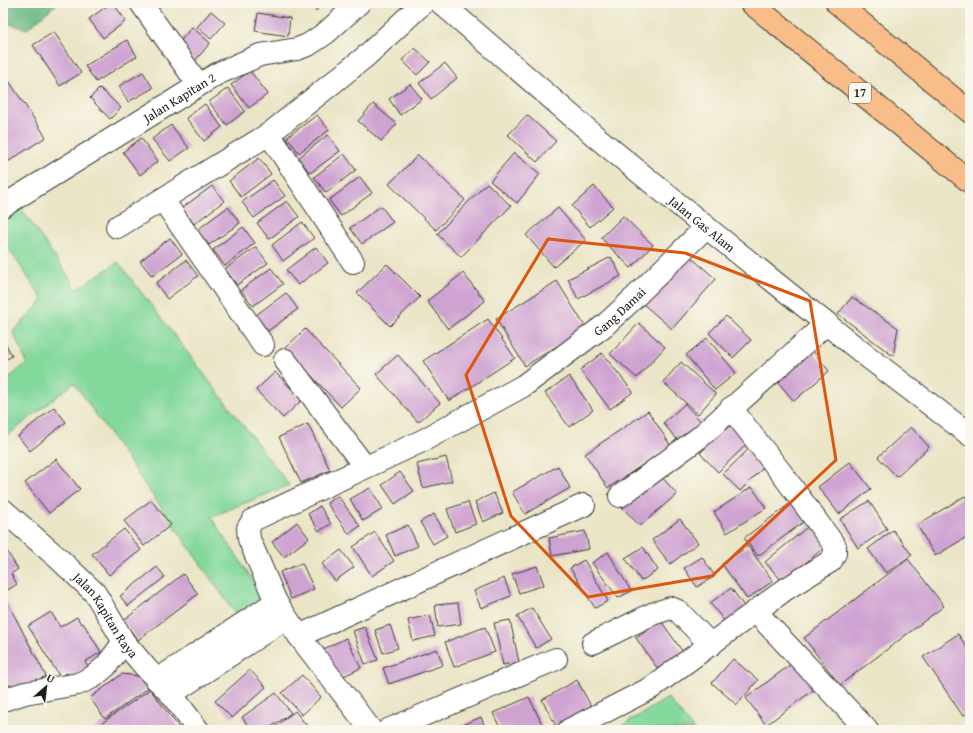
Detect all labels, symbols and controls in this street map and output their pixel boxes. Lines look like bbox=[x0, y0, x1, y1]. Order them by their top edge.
street label: Jalan Kapitan 2 bbox=[138, 68, 219, 128]
road number: 17 bbox=[849, 83, 871, 103]
street label: Jalan Gas Alam bbox=[663, 190, 739, 257]
street label: Gang Damai bbox=[589, 282, 650, 341]
street label: Jalan Kapitan Raya bbox=[67, 567, 143, 663]
north arrow bbox=[26, 667, 66, 707]
text: U bbox=[44, 669, 58, 687]

